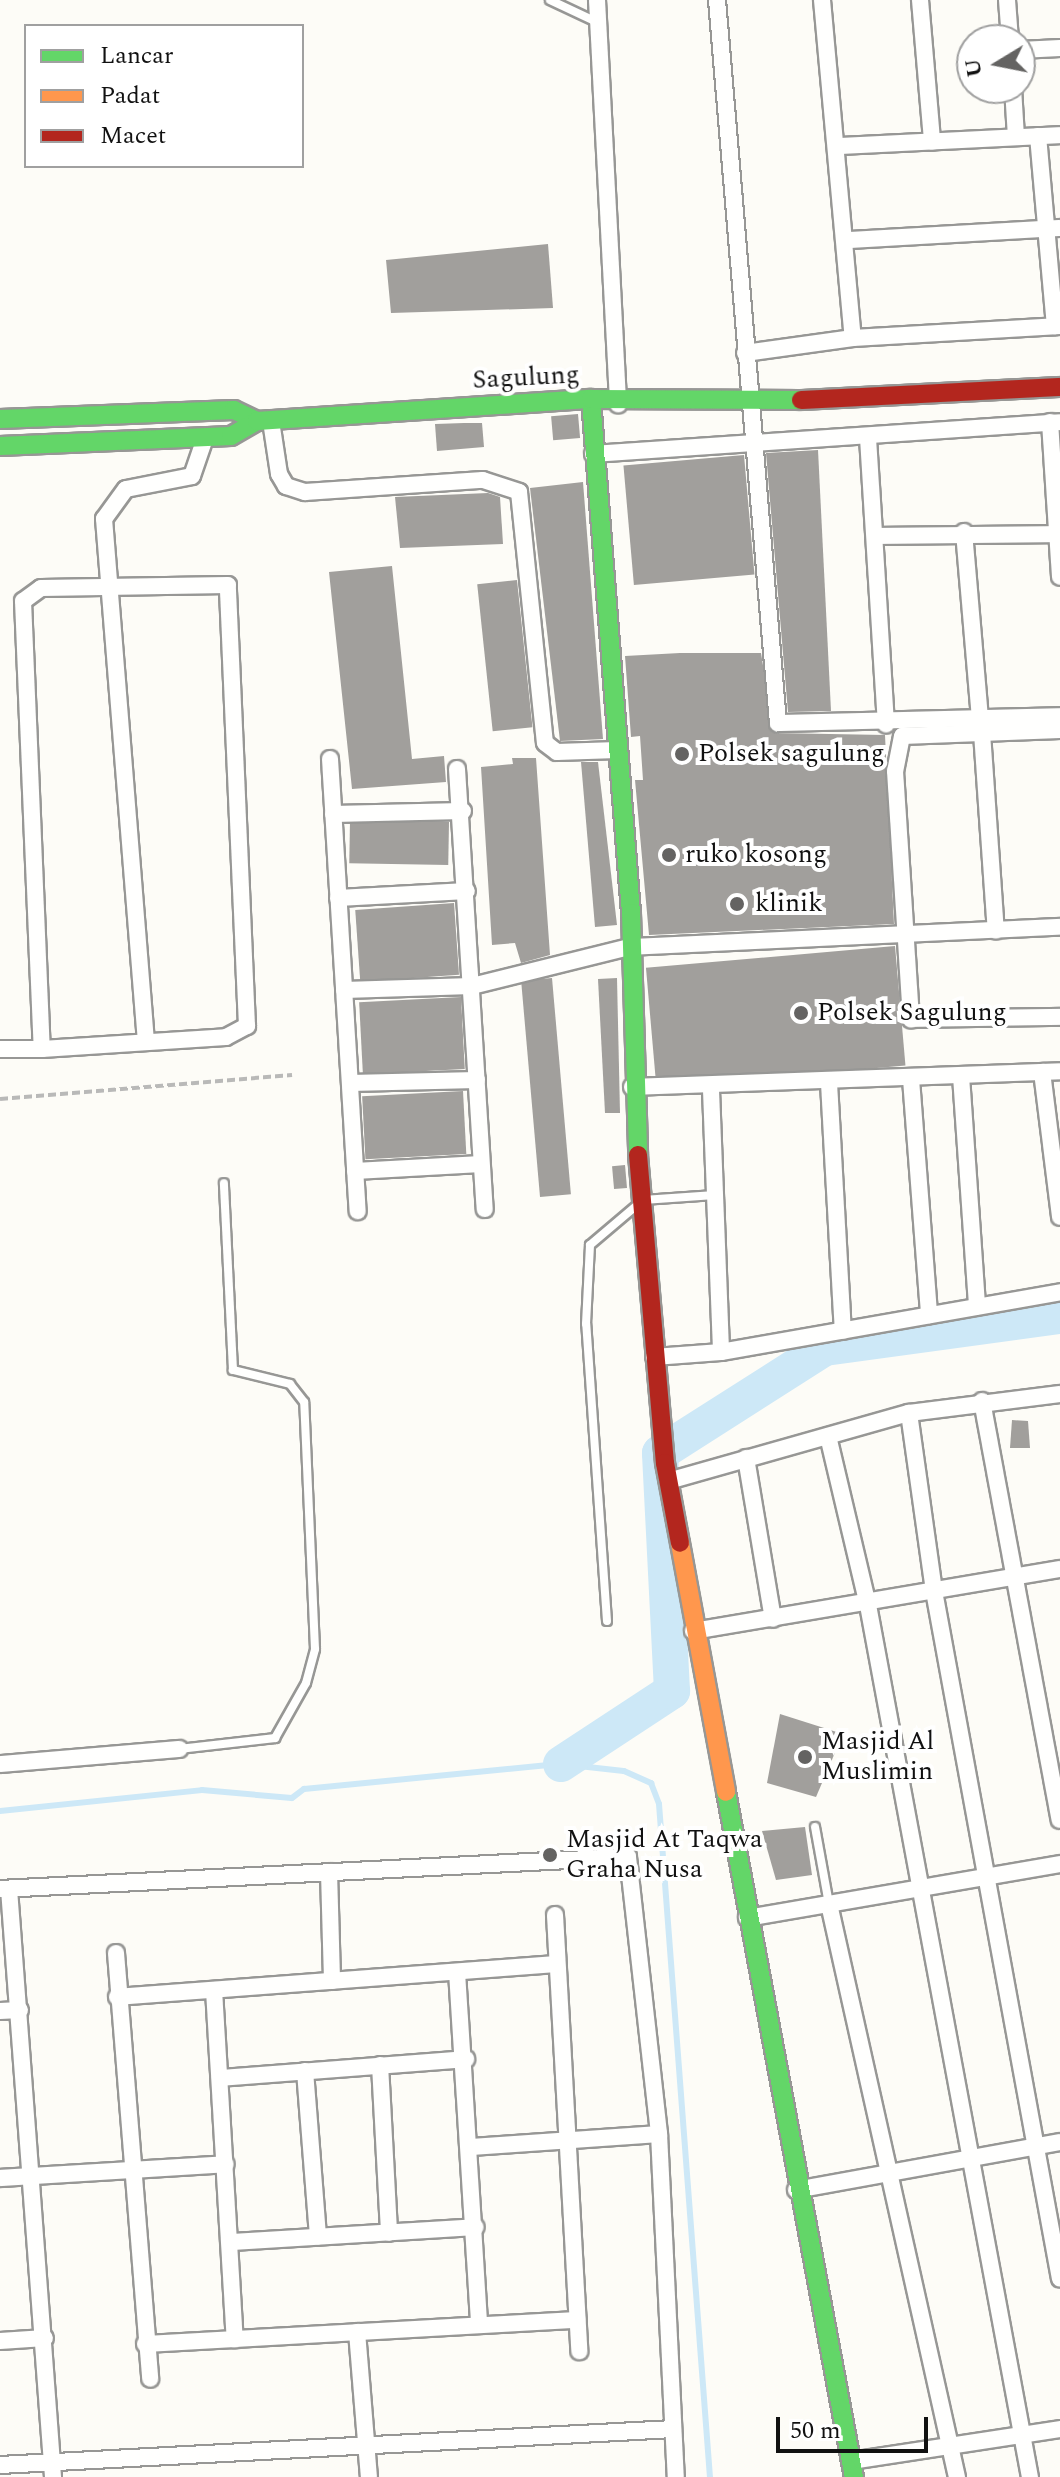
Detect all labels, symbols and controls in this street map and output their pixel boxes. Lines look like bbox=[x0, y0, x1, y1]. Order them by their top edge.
legend bbox=[24, 24, 304, 168]
north arrow bbox=[956, 24, 1036, 104]
text: Lancar bbox=[100, 38, 174, 74]
text: U bbox=[956, 56, 992, 80]
text: Padat bbox=[100, 78, 160, 114]
text: Macet bbox=[100, 118, 166, 154]
street label: Sagulung bbox=[472, 360, 580, 396]
place label: Polsek sagulung bbox=[698, 738, 885, 770]
marker: Polsek sagulung bbox=[673, 745, 691, 763]
place label: ruko kosong bbox=[685, 839, 827, 871]
marker: ruko kosong bbox=[660, 846, 678, 864]
place label: klinik bbox=[755, 888, 823, 920]
marker: klinik bbox=[726, 893, 748, 915]
place label: Polsek Sagulung bbox=[817, 997, 1007, 1029]
marker: Polsek Sagulung bbox=[792, 1004, 810, 1022]
place label: Masjid Al Muslimin bbox=[821, 1726, 934, 1788]
marker: Masjid Al Muslimin bbox=[796, 1748, 814, 1766]
place label: Masjid At Taqwa Graha Nusa bbox=[566, 1824, 763, 1886]
marker: Masjid At Taqwa Graha Nusa bbox=[541, 1846, 559, 1864]
scale bar bbox=[780, 2401, 932, 2451]
text: 50 m bbox=[790, 2413, 841, 2449]

